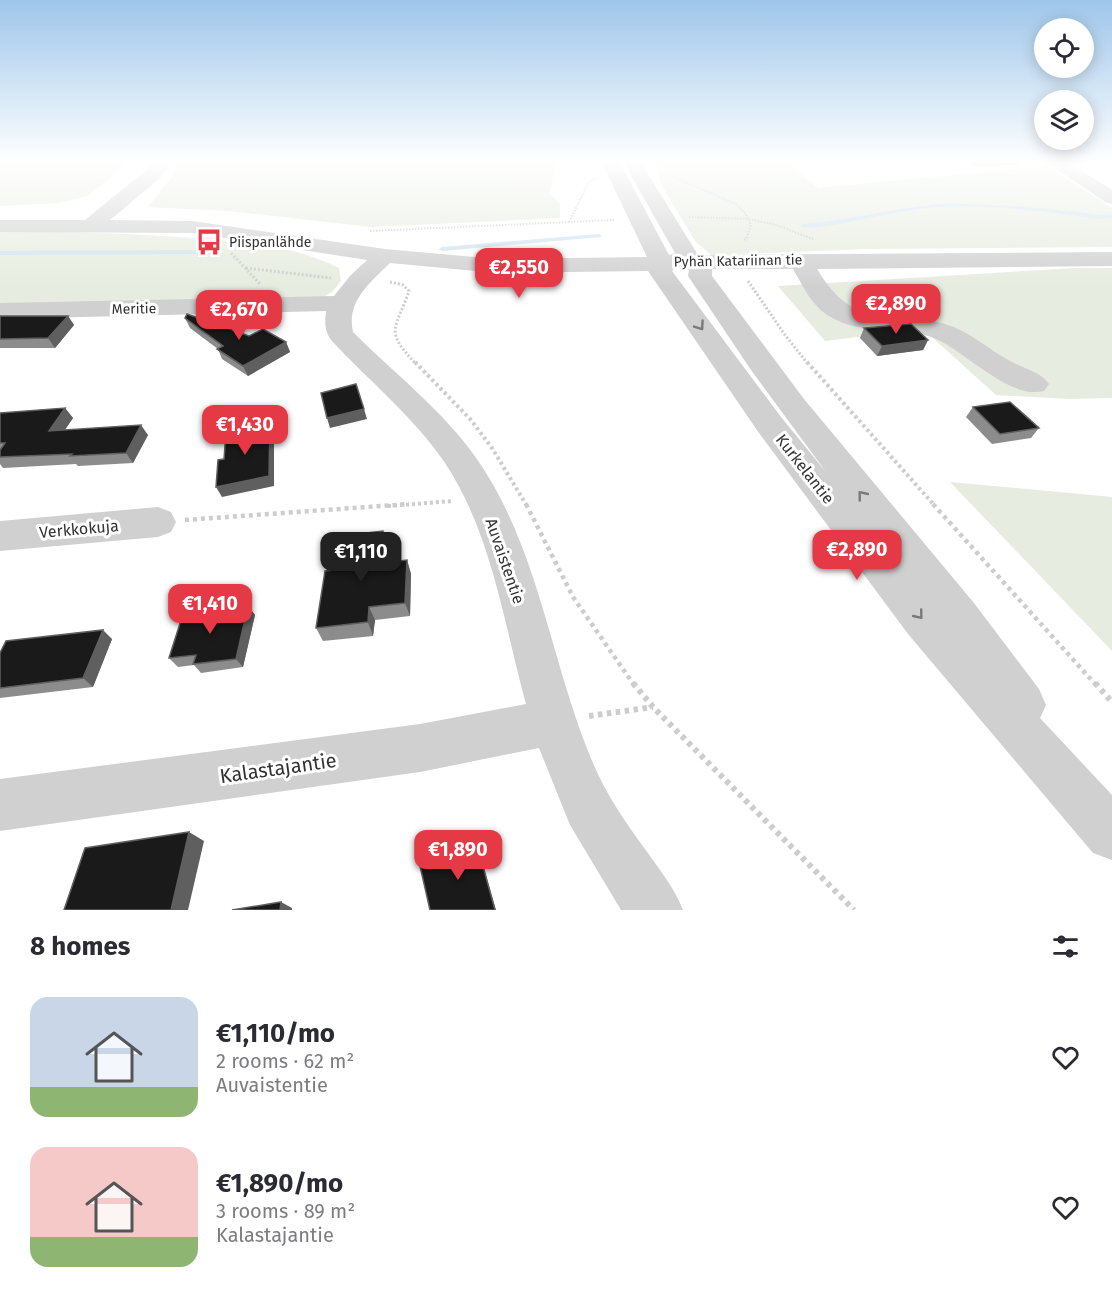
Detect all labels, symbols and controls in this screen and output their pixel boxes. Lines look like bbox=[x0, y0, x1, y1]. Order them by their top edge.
map controls bbox=[1034, 18, 1094, 150]
button: locate bbox=[1034, 18, 1094, 78]
button: layers bbox=[1034, 90, 1094, 150]
bus stop icon: Piispanlähde bbox=[194, 227, 224, 257]
place label: Piispanlähde bbox=[229, 234, 311, 251]
pin: €2,550 bbox=[470, 248, 568, 299]
street label: Pyhän Katariinan tie bbox=[674, 251, 802, 271]
text: €2,550 bbox=[489, 255, 549, 279]
pin: €2,890 bbox=[847, 284, 945, 335]
pin: €2,670 bbox=[190, 290, 288, 341]
text: €2,890 bbox=[866, 291, 926, 315]
text: €2,670 bbox=[210, 297, 268, 321]
street label: Meritie bbox=[112, 300, 156, 318]
one-way arrow bbox=[693, 319, 704, 330]
pin: €1,430 bbox=[196, 405, 294, 456]
text: €1,430 bbox=[216, 412, 274, 436]
street label: Kurkelantie bbox=[772, 430, 838, 508]
one-way arrow bbox=[859, 491, 870, 502]
street label: Verkkokuja bbox=[39, 516, 119, 542]
street label: Auvaistentie bbox=[481, 516, 529, 606]
pin: €2,890 bbox=[808, 530, 906, 581]
pin: €1,110 bbox=[312, 532, 410, 583]
text: €2,890 bbox=[827, 537, 887, 561]
text: €1,110 bbox=[334, 539, 388, 563]
pin: €1,410 bbox=[161, 584, 259, 635]
text: €1,410 bbox=[182, 591, 238, 615]
one-way arrow bbox=[912, 608, 923, 619]
street label: Kalastajantie bbox=[218, 748, 338, 788]
pin: €1,890 bbox=[409, 830, 507, 881]
text: €1,890 bbox=[428, 837, 488, 861]
icon: filters bbox=[1049, 930, 1082, 963]
text: 8 homes bbox=[30, 931, 130, 962]
text: €1,110/mo bbox=[216, 1018, 335, 1049]
icon: home bbox=[78, 1021, 150, 1093]
icon: heart bbox=[1049, 1041, 1082, 1074]
text: 2 rooms · 62 m² bbox=[216, 1049, 354, 1073]
text: Auvaistentie bbox=[216, 1073, 328, 1097]
text: €1,890/mo bbox=[216, 1168, 343, 1199]
icon: home bbox=[78, 1171, 150, 1243]
icon: heart bbox=[1049, 1191, 1082, 1224]
text: 3 rooms · 89 m² bbox=[216, 1199, 355, 1223]
text: Kalastajantie bbox=[216, 1223, 334, 1247]

